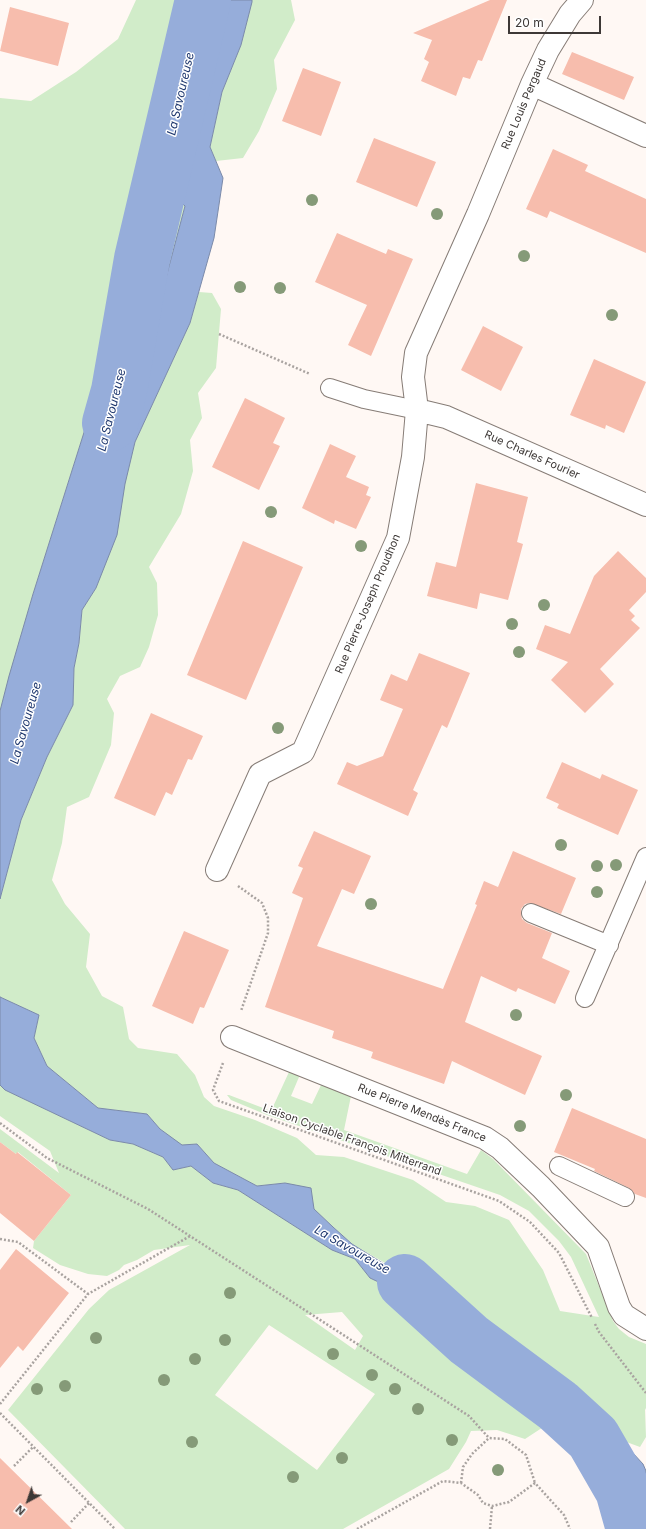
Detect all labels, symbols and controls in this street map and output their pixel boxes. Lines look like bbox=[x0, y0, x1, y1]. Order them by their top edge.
scale bar bbox=[510, 8, 603, 34]
text: 20 m bbox=[515, 15, 544, 30]
water label: La Savoureuse bbox=[164, 51, 198, 137]
street label: Rue Louis Pergaud bbox=[499, 57, 549, 151]
water label: La Savoureuse bbox=[95, 367, 129, 453]
street label: Rue Charles Fourier bbox=[482, 428, 582, 482]
street label: Rue Pierre-Joseph Proudhon bbox=[333, 532, 403, 676]
water label: La Savoureuse bbox=[7, 680, 45, 766]
street label: Rue Pierre Mendès France bbox=[356, 1081, 488, 1145]
street label: Liaison Cyclable François Mitterrand bbox=[261, 1101, 443, 1179]
water label: La Savoureuse bbox=[312, 1223, 392, 1277]
north arrow bbox=[8, 1481, 48, 1521]
text: N bbox=[13, 1502, 28, 1518]

